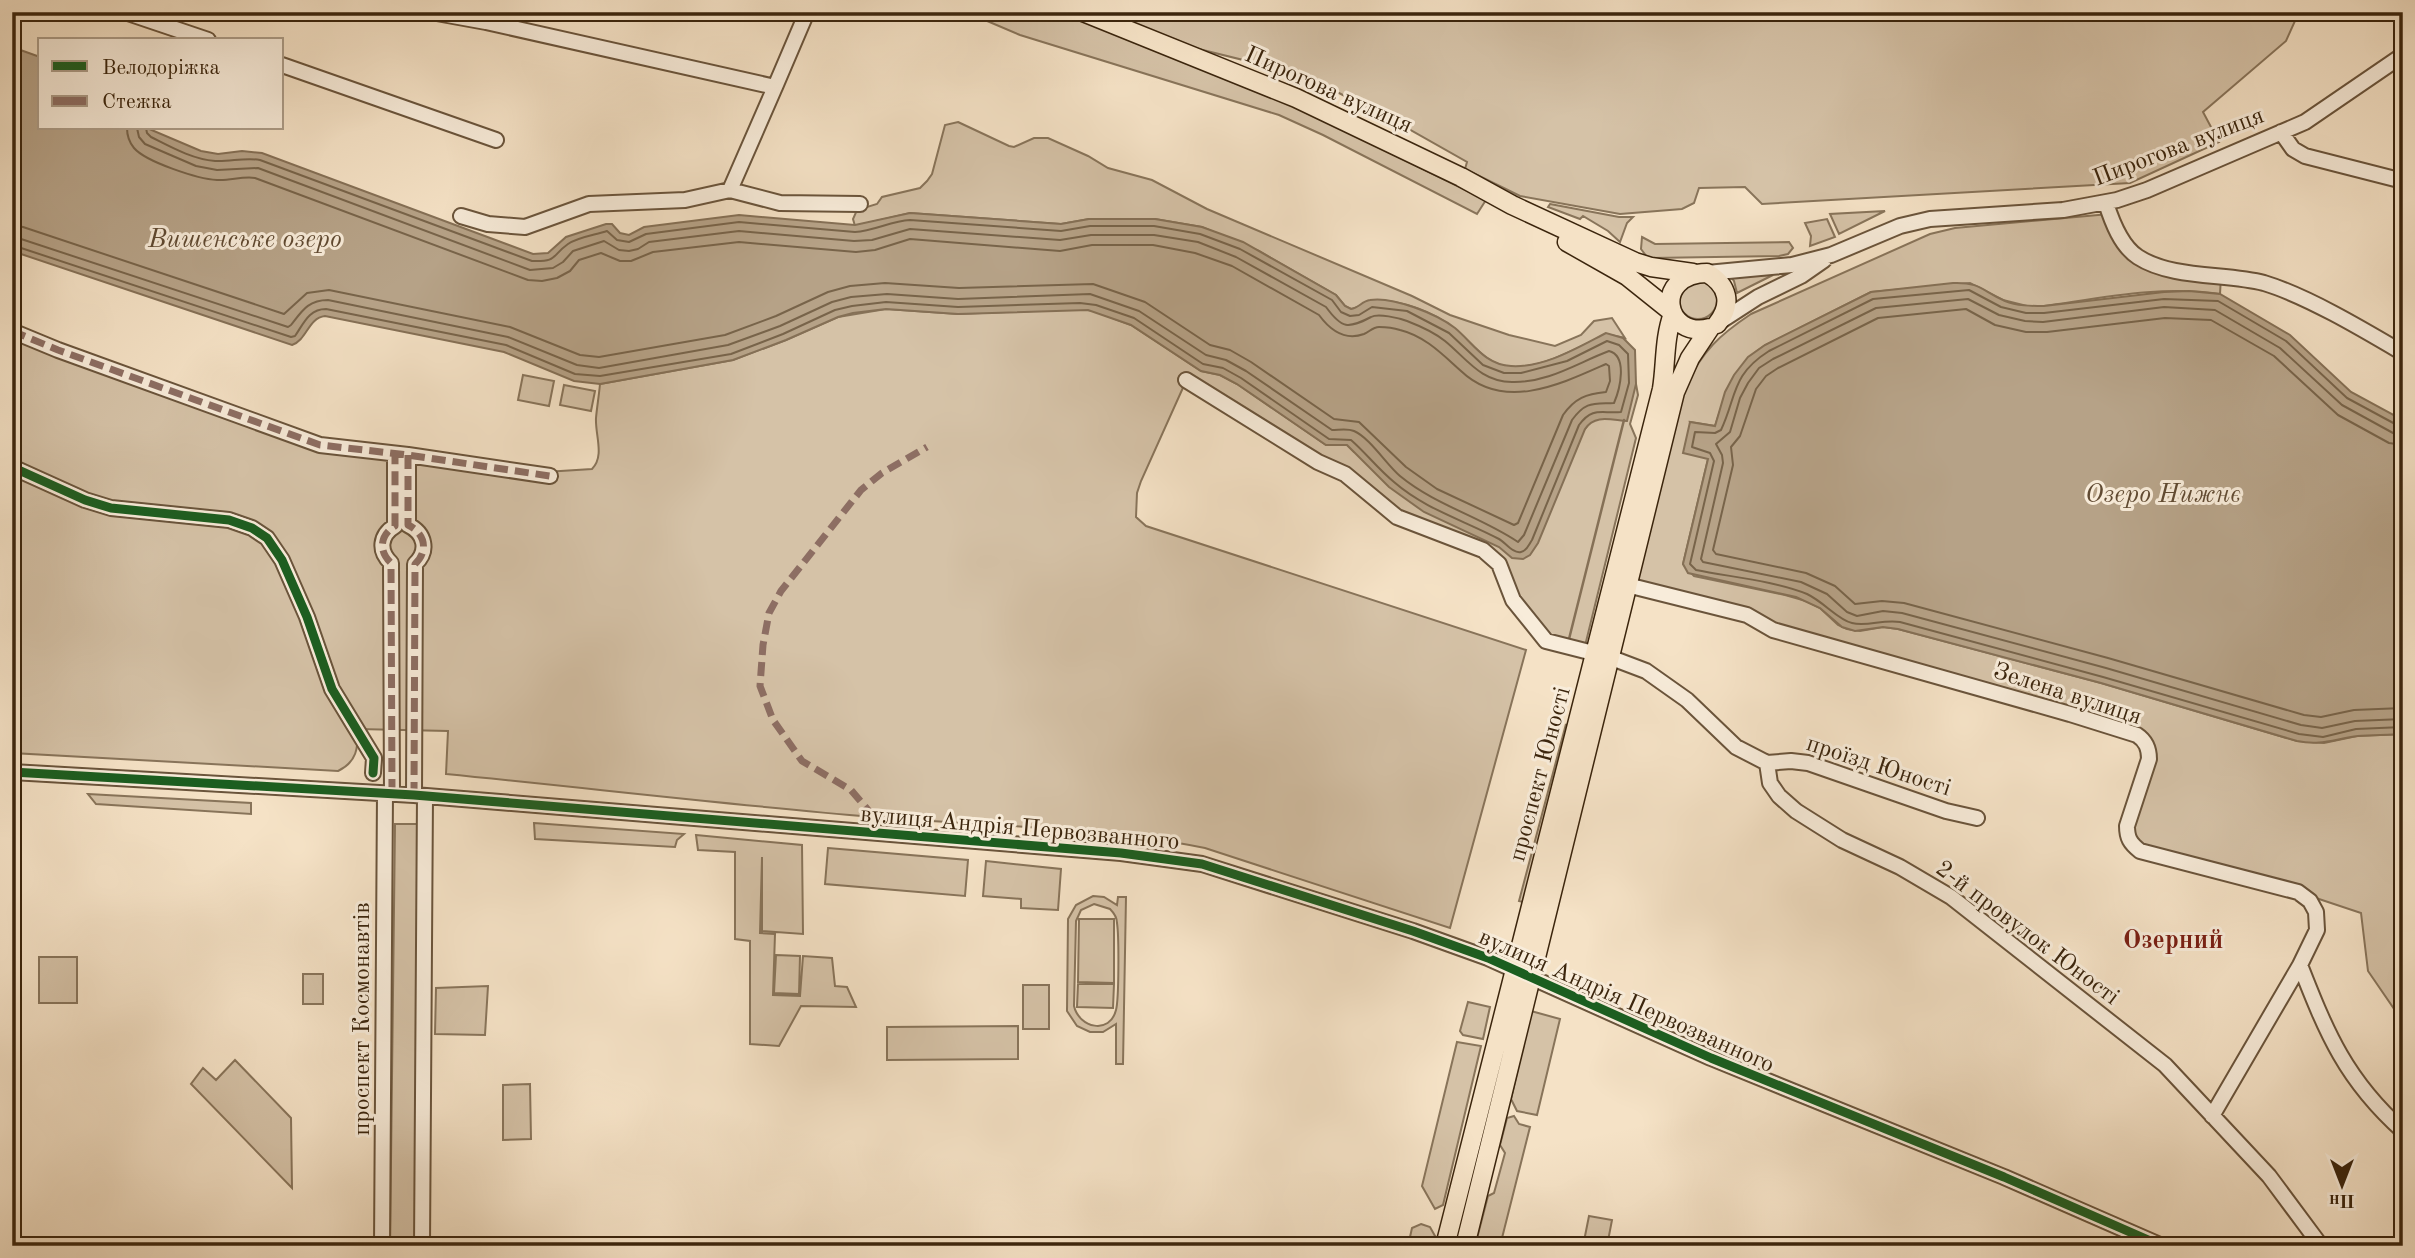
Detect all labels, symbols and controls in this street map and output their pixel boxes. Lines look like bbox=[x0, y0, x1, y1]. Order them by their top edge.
legend bbox=[38, 38, 284, 130]
street label: Пирогова вулиця bbox=[1241, 43, 1416, 139]
text: Велодоріжка bbox=[102, 58, 220, 79]
text: Стежка bbox=[102, 92, 172, 113]
street label: Пирогова вулиця bbox=[2090, 104, 2267, 191]
water label: Вишенське озеро bbox=[147, 227, 342, 253]
water label: Озеро Нижнє bbox=[2085, 482, 2241, 508]
street label: Зелена вулиця bbox=[1990, 660, 2145, 730]
street label: проспект Юності bbox=[1506, 685, 1576, 864]
street label: проїзд Юності bbox=[1803, 732, 1954, 802]
street label: вулиця Андрія Первозванного bbox=[859, 803, 1181, 855]
street label: 2-й провулок Юності bbox=[1931, 857, 2123, 1010]
street label: проспект Космонавтів bbox=[351, 902, 375, 1136]
street label: вулиця Андрія Первозванного bbox=[1475, 926, 1777, 1078]
district label: Озерний bbox=[2123, 928, 2223, 954]
north arrow bbox=[2306, 1150, 2376, 1220]
text: Пн bbox=[2329, 1190, 2355, 1209]

